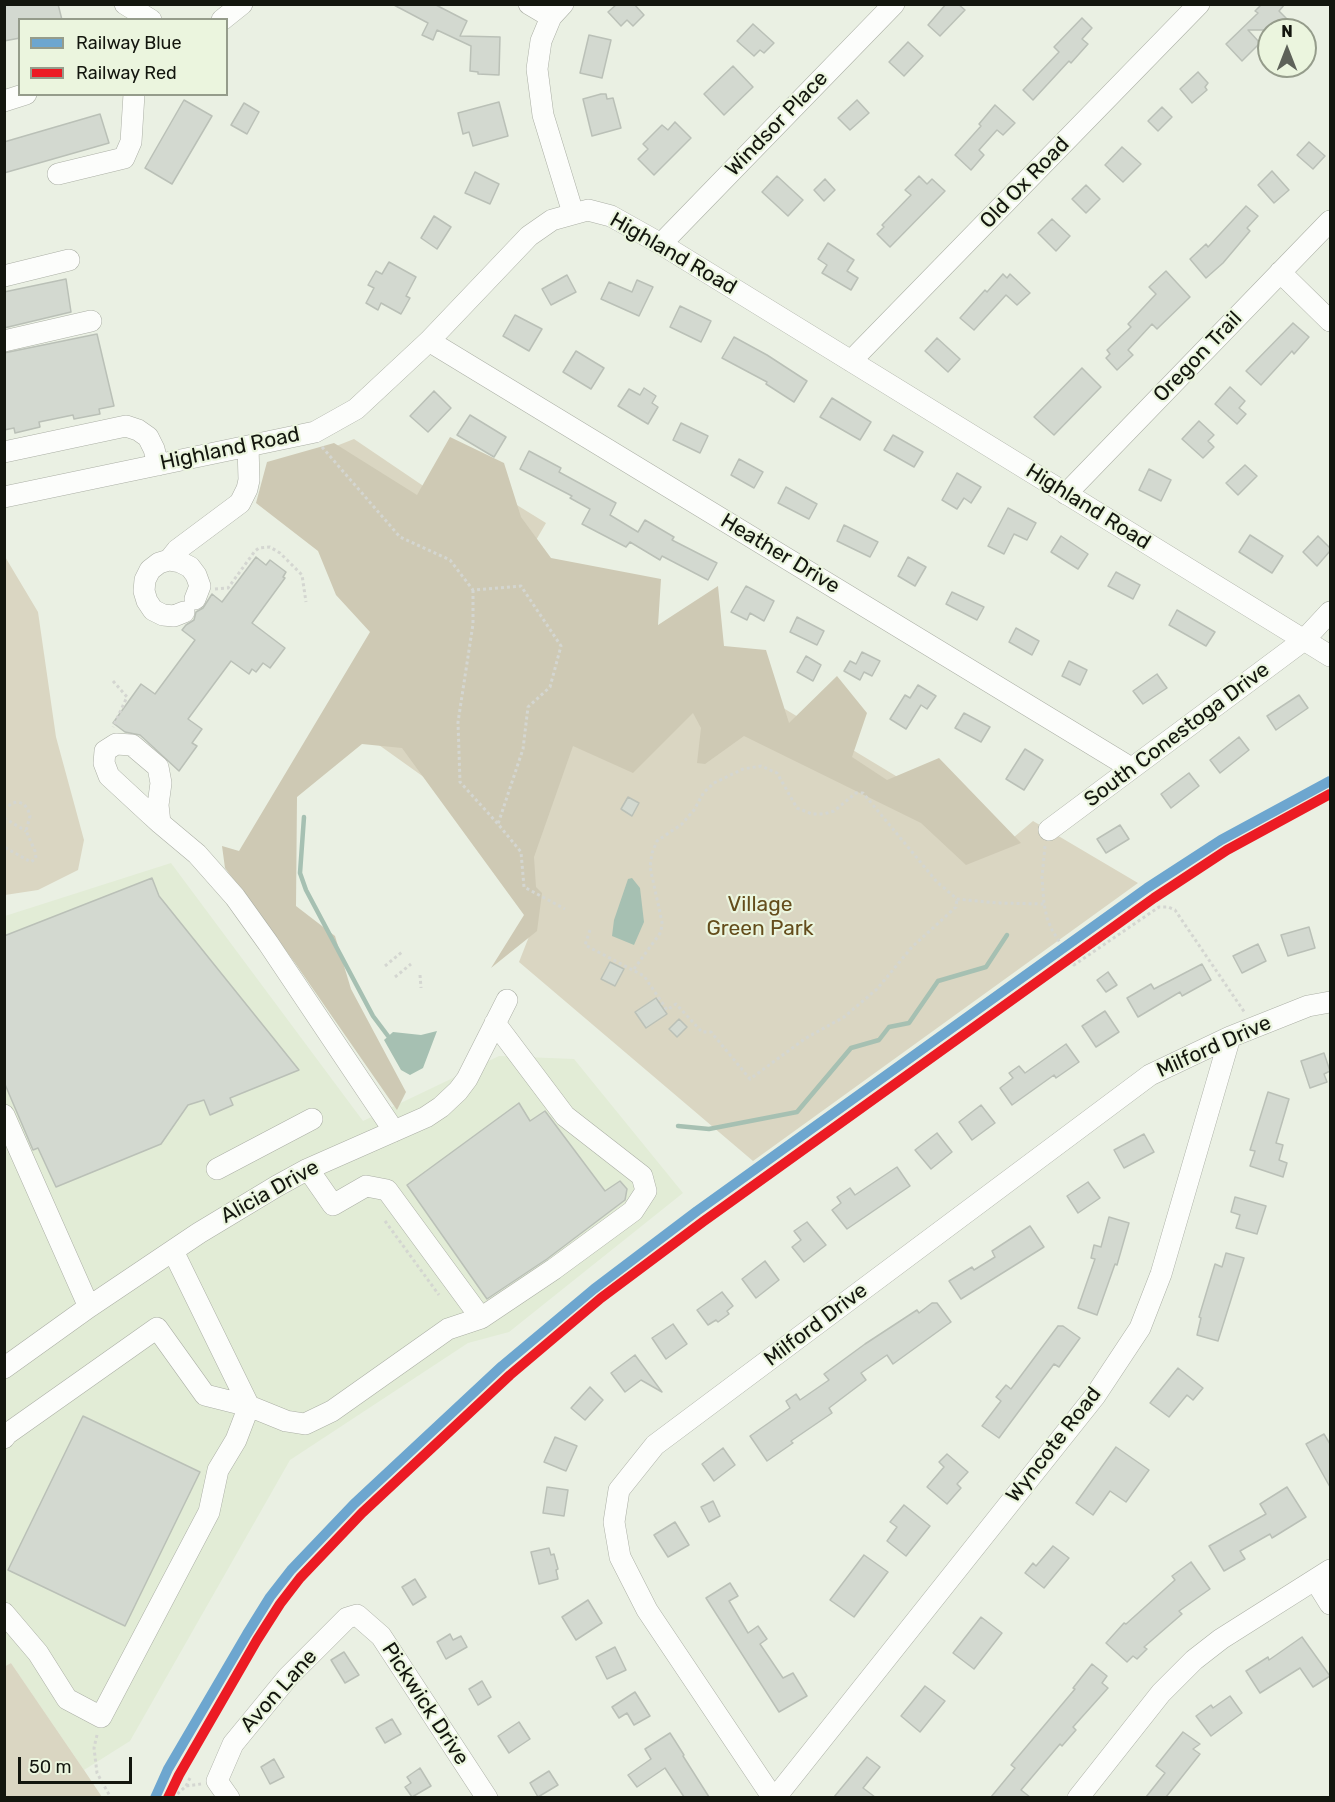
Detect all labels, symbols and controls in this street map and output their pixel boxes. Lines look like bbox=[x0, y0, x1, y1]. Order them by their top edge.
legend bbox=[18, 18, 228, 96]
north arrow bbox=[1257, 18, 1317, 78]
text: N bbox=[1281, 22, 1293, 41]
text: Railway Blue bbox=[76, 32, 182, 54]
text: Railway Red bbox=[76, 62, 177, 84]
street label: Windsor Place bbox=[721, 66, 833, 182]
street label: Old Ox Road bbox=[975, 132, 1075, 234]
street label: Highland Road bbox=[605, 208, 741, 300]
street label: Oregon Trail bbox=[1149, 306, 1247, 408]
street label: Highland Road bbox=[158, 422, 302, 476]
street label: Highland Road bbox=[1021, 459, 1155, 555]
street label: Heather Drive bbox=[716, 509, 844, 599]
street label: South Conestoga Drive bbox=[1079, 657, 1275, 813]
park label: Village Green Park bbox=[706, 892, 814, 942]
street label: Milford Drive bbox=[1153, 1011, 1275, 1083]
street label: Alicia Drive bbox=[217, 1155, 323, 1229]
street label: Milford Drive bbox=[759, 1278, 873, 1372]
street label: Wyncote Road bbox=[1001, 1382, 1107, 1508]
street label: Pickwick Drive bbox=[376, 1638, 474, 1770]
street label: Avon Lane bbox=[235, 1644, 323, 1738]
scale bar bbox=[21, 1745, 135, 1783]
text: 50 m bbox=[29, 1756, 72, 1778]

